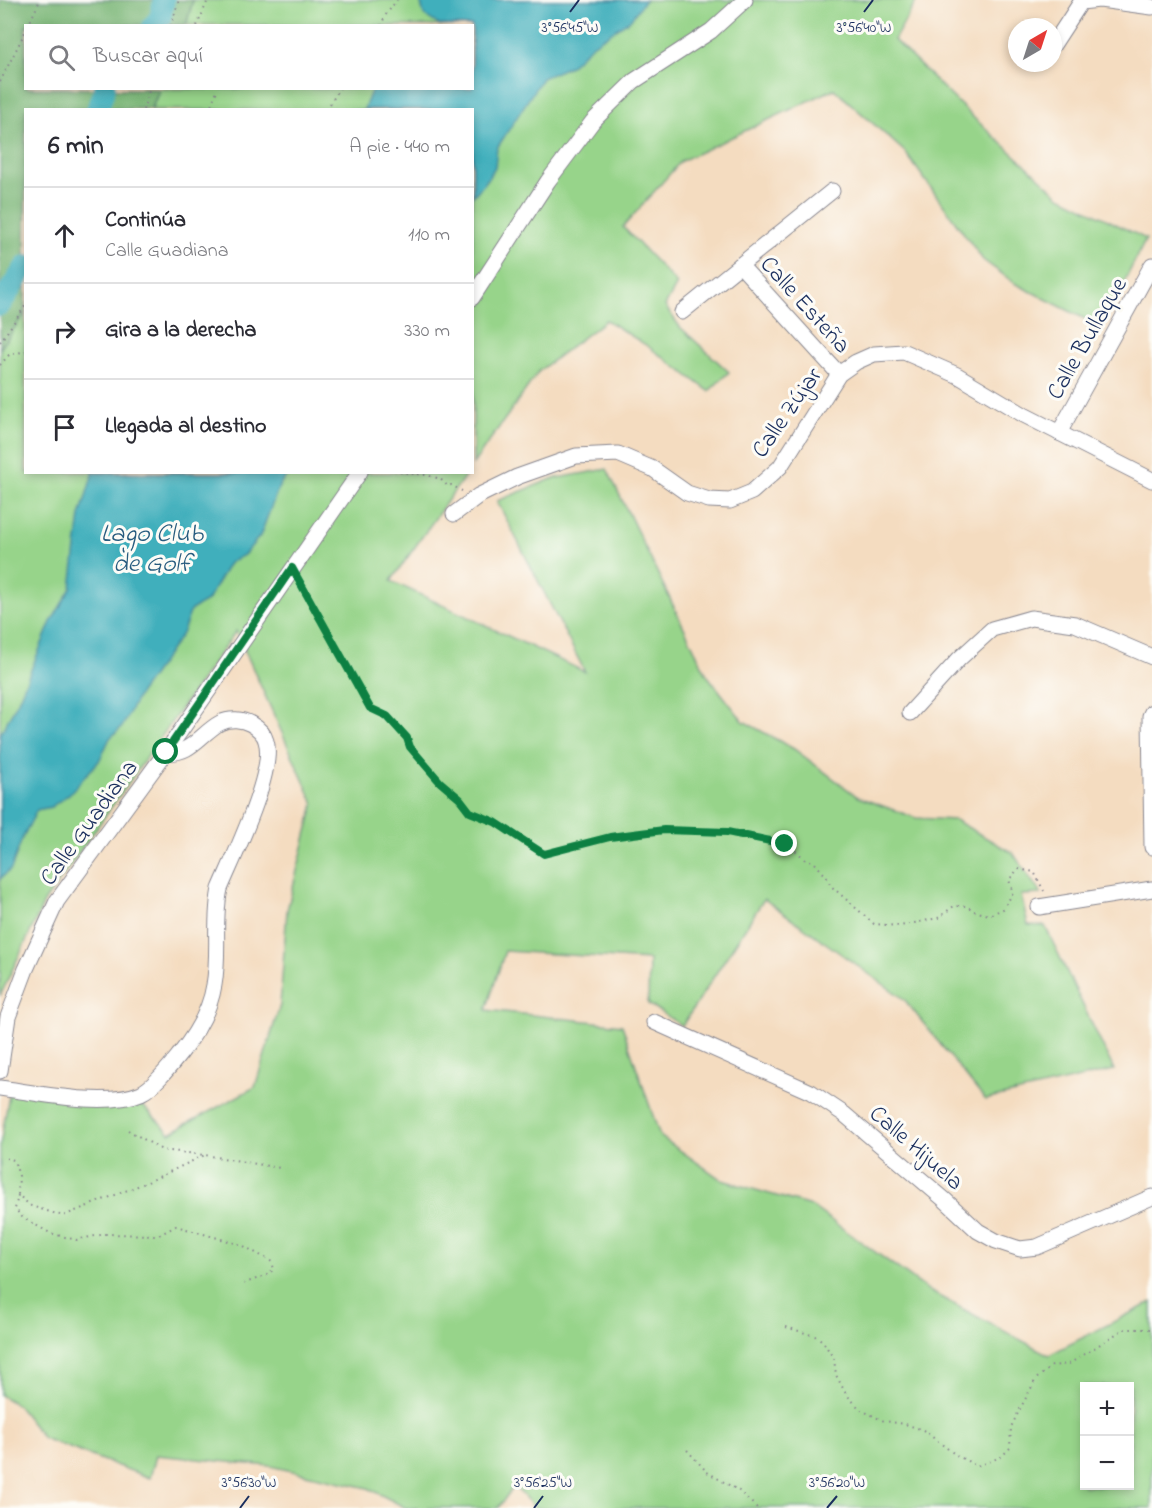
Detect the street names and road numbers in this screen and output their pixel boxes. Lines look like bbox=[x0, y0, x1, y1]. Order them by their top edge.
street label: Calle Esteña bbox=[751, 249, 858, 362]
street label: Calle Bullaque bbox=[1039, 271, 1137, 407]
street label: Calle Zújar bbox=[744, 361, 832, 466]
street label: Calle Guadiana bbox=[32, 753, 148, 894]
street label: Calle Hijuela bbox=[860, 1098, 970, 1200]

